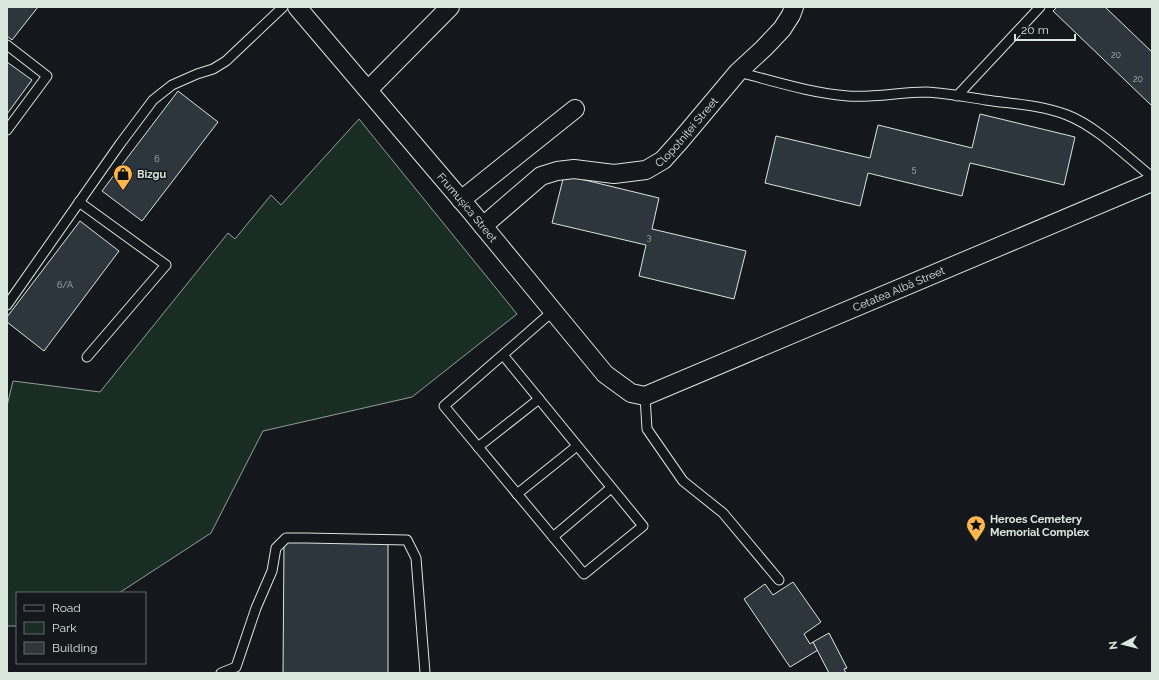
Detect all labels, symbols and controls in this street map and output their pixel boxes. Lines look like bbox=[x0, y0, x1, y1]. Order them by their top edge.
scale bar bbox=[1015, 16, 1075, 42]
text: 20 m bbox=[1021, 23, 1049, 37]
house number: 20 bbox=[1111, 50, 1122, 60]
house number: 20 bbox=[1133, 74, 1144, 84]
street label: Clopotniței Street bbox=[653, 95, 721, 170]
house number: 6 bbox=[154, 154, 160, 164]
shop icon: Bizgu bbox=[112, 163, 134, 191]
house number: 5 bbox=[912, 164, 917, 174]
place label: Bizgu bbox=[137, 168, 167, 181]
street label: Frumușica Street bbox=[434, 171, 500, 245]
house number: 3 bbox=[647, 232, 652, 242]
street label: Cetatea Albă Street bbox=[851, 264, 947, 315]
house number: 6/A bbox=[57, 280, 73, 290]
place label: Heroes Cemetery Memorial Complex bbox=[990, 513, 1089, 539]
place icon: Heroes Cemetery Memorial Complex bbox=[965, 514, 987, 542]
legend bbox=[16, 592, 146, 664]
text: Road bbox=[52, 601, 81, 615]
text: Park bbox=[52, 621, 77, 635]
north arrow bbox=[1103, 624, 1143, 664]
text: N bbox=[1107, 640, 1121, 650]
text: Building bbox=[52, 641, 98, 655]

